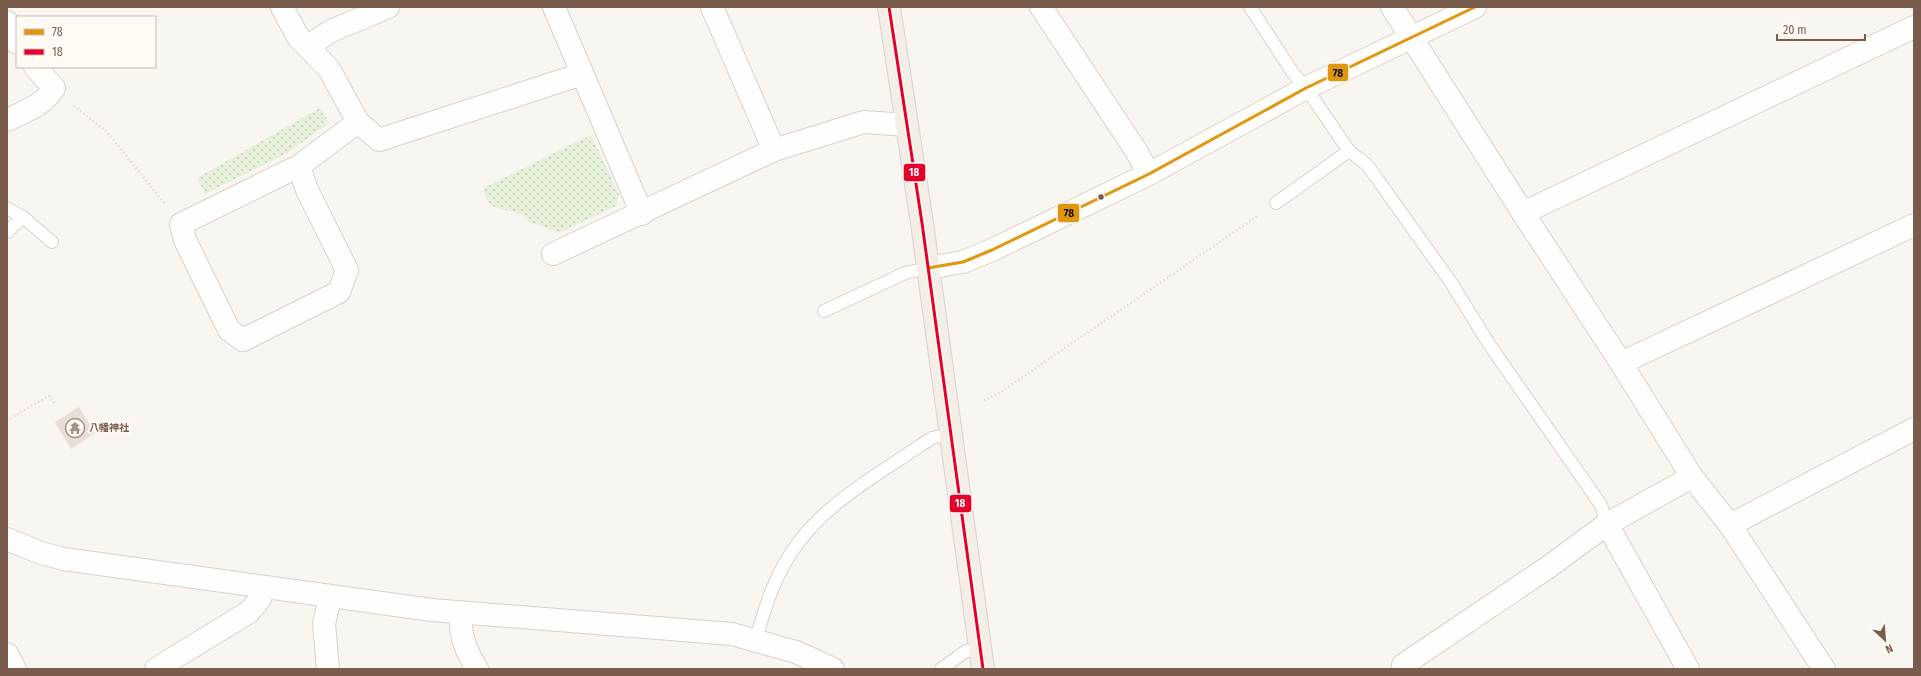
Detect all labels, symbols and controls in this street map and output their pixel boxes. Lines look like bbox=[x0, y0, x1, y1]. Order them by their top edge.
legend bbox=[16, 16, 156, 68]
scale bar bbox=[1777, 16, 1865, 42]
text: 20 m bbox=[1783, 23, 1807, 37]
text: 78 bbox=[52, 25, 63, 39]
text: 18 bbox=[52, 45, 63, 59]
line badge: 78 bbox=[1327, 63, 1349, 82]
text: 78 bbox=[1333, 67, 1343, 80]
line badge: 18 bbox=[903, 163, 926, 182]
text: 18 bbox=[909, 166, 919, 179]
unlabelled marker bbox=[1096, 192, 1106, 202]
line badge: 78 bbox=[1057, 203, 1080, 223]
text: 78 bbox=[1064, 207, 1074, 220]
temple icon: 八幡神社 bbox=[64, 417, 86, 439]
place label: 八幡神社 bbox=[89, 422, 130, 434]
line badge: 18 bbox=[949, 494, 972, 513]
text: 18 bbox=[955, 497, 965, 510]
north arrow bbox=[1865, 620, 1905, 660]
text: N bbox=[1883, 641, 1895, 656]

